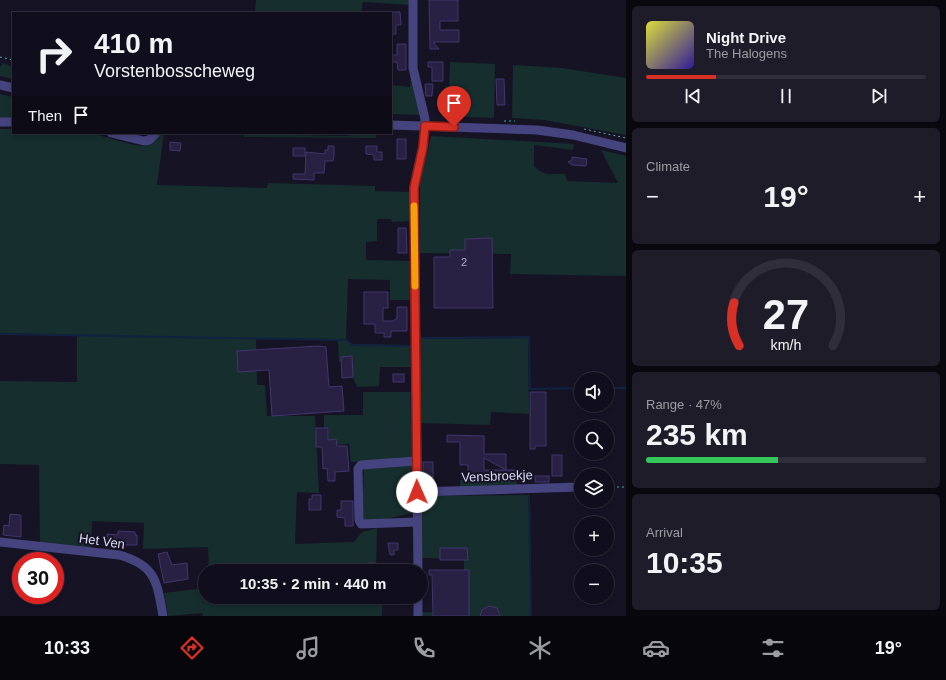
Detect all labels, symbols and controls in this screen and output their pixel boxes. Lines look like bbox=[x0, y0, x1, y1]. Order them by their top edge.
icon: right bbox=[28, 28, 80, 80]
text: 410 m bbox=[94, 28, 173, 59]
text: Night Drive bbox=[706, 29, 786, 46]
text: The Halogens bbox=[706, 46, 787, 61]
text: Vorstenbosscheweg bbox=[94, 61, 255, 81]
icon: previous bbox=[682, 85, 704, 107]
icon: pause bbox=[775, 85, 797, 107]
icon: next bbox=[868, 85, 890, 107]
pin bbox=[437, 86, 471, 127]
icon: arrive bbox=[443, 92, 465, 114]
icon: arrive bbox=[70, 104, 92, 126]
text: Then bbox=[28, 107, 62, 124]
text: Climate bbox=[646, 159, 690, 174]
text: 19° bbox=[763, 180, 809, 213]
text: − bbox=[646, 184, 659, 209]
text: + bbox=[913, 184, 926, 209]
house number: 2 bbox=[461, 256, 467, 268]
text: 27 bbox=[763, 291, 809, 338]
text: km/h bbox=[771, 337, 802, 353]
map controls bbox=[574, 372, 614, 604]
button: sound bbox=[574, 372, 614, 412]
text: Range · 47% bbox=[646, 397, 722, 412]
text: 235 km bbox=[646, 418, 748, 451]
button: search bbox=[574, 420, 614, 460]
street label: Vensbroekje bbox=[461, 467, 533, 485]
button: layers bbox=[574, 468, 614, 508]
position arrow bbox=[396, 471, 438, 513]
button: + bbox=[574, 516, 614, 556]
text: Arrival bbox=[646, 525, 683, 540]
street label: Het Ven bbox=[78, 530, 126, 552]
text: 10:35 bbox=[646, 546, 723, 579]
speed limit sign: 30 bbox=[12, 552, 64, 604]
button: − bbox=[574, 564, 614, 604]
text: 10:35 · 2 min · 440 m bbox=[240, 575, 386, 592]
icon: directions bbox=[178, 634, 206, 662]
icon: music bbox=[294, 634, 322, 662]
icon: phone bbox=[410, 634, 438, 662]
icon: climate bbox=[526, 634, 554, 662]
icon: car bbox=[642, 634, 670, 662]
icon: filters bbox=[759, 634, 787, 662]
text: 10:33 bbox=[44, 638, 90, 658]
text: 19° bbox=[875, 638, 902, 658]

